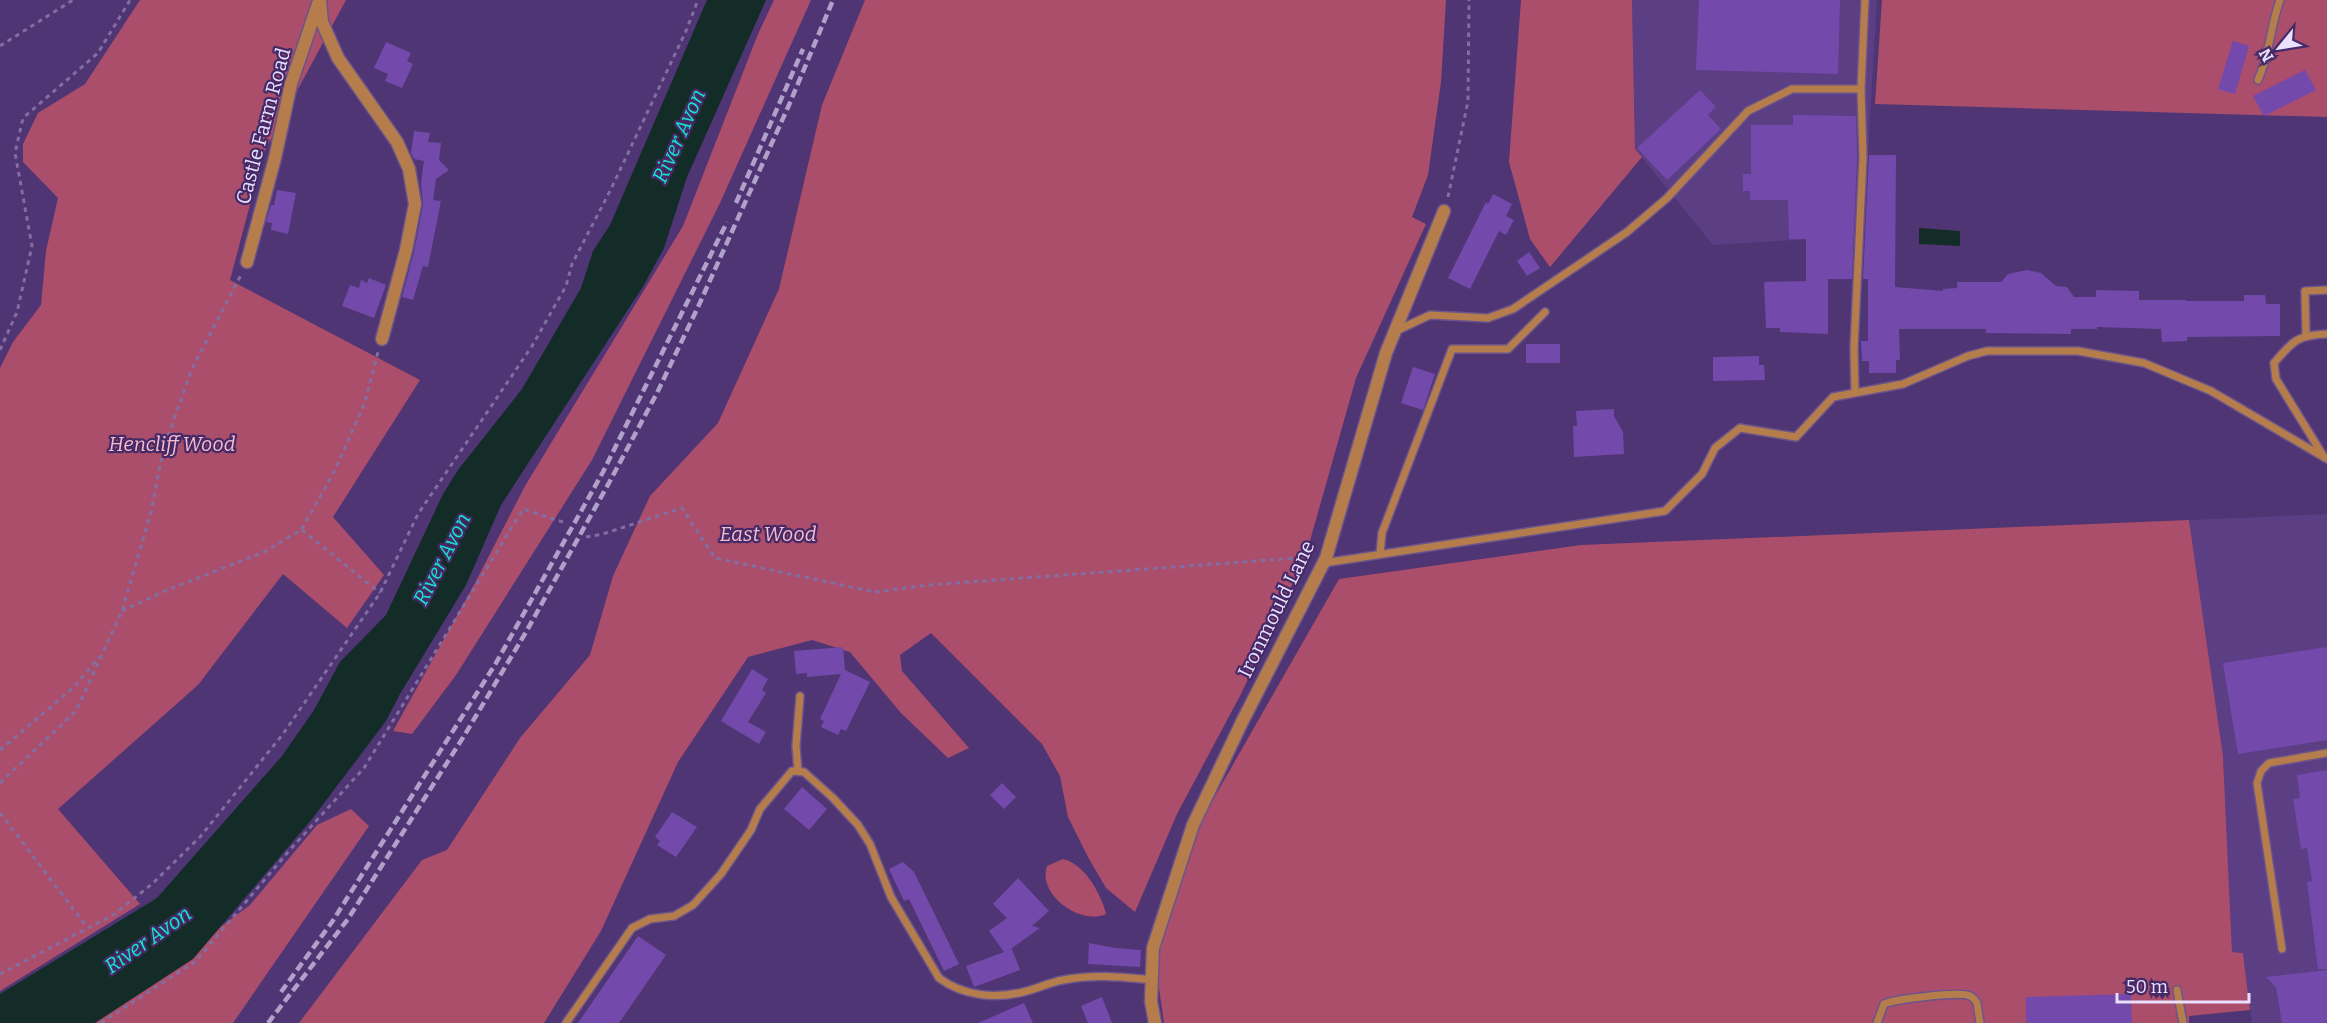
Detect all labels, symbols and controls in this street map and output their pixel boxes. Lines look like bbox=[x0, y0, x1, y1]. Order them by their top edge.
north arrow bbox=[2249, 18, 2309, 78]
street label: Castle Farm Road bbox=[231, 45, 295, 207]
text: N bbox=[2255, 45, 2278, 65]
water label: River Avon bbox=[647, 85, 711, 187]
park label: Hencliff Wood bbox=[109, 432, 236, 456]
water label: River Avon bbox=[408, 509, 476, 609]
park label: East Wood bbox=[720, 522, 817, 546]
street label: Ironmould Lane bbox=[1232, 537, 1320, 681]
water label: River Avon bbox=[100, 901, 196, 979]
scale bar bbox=[2117, 966, 2249, 1004]
text: 50 m bbox=[2126, 976, 2168, 998]

